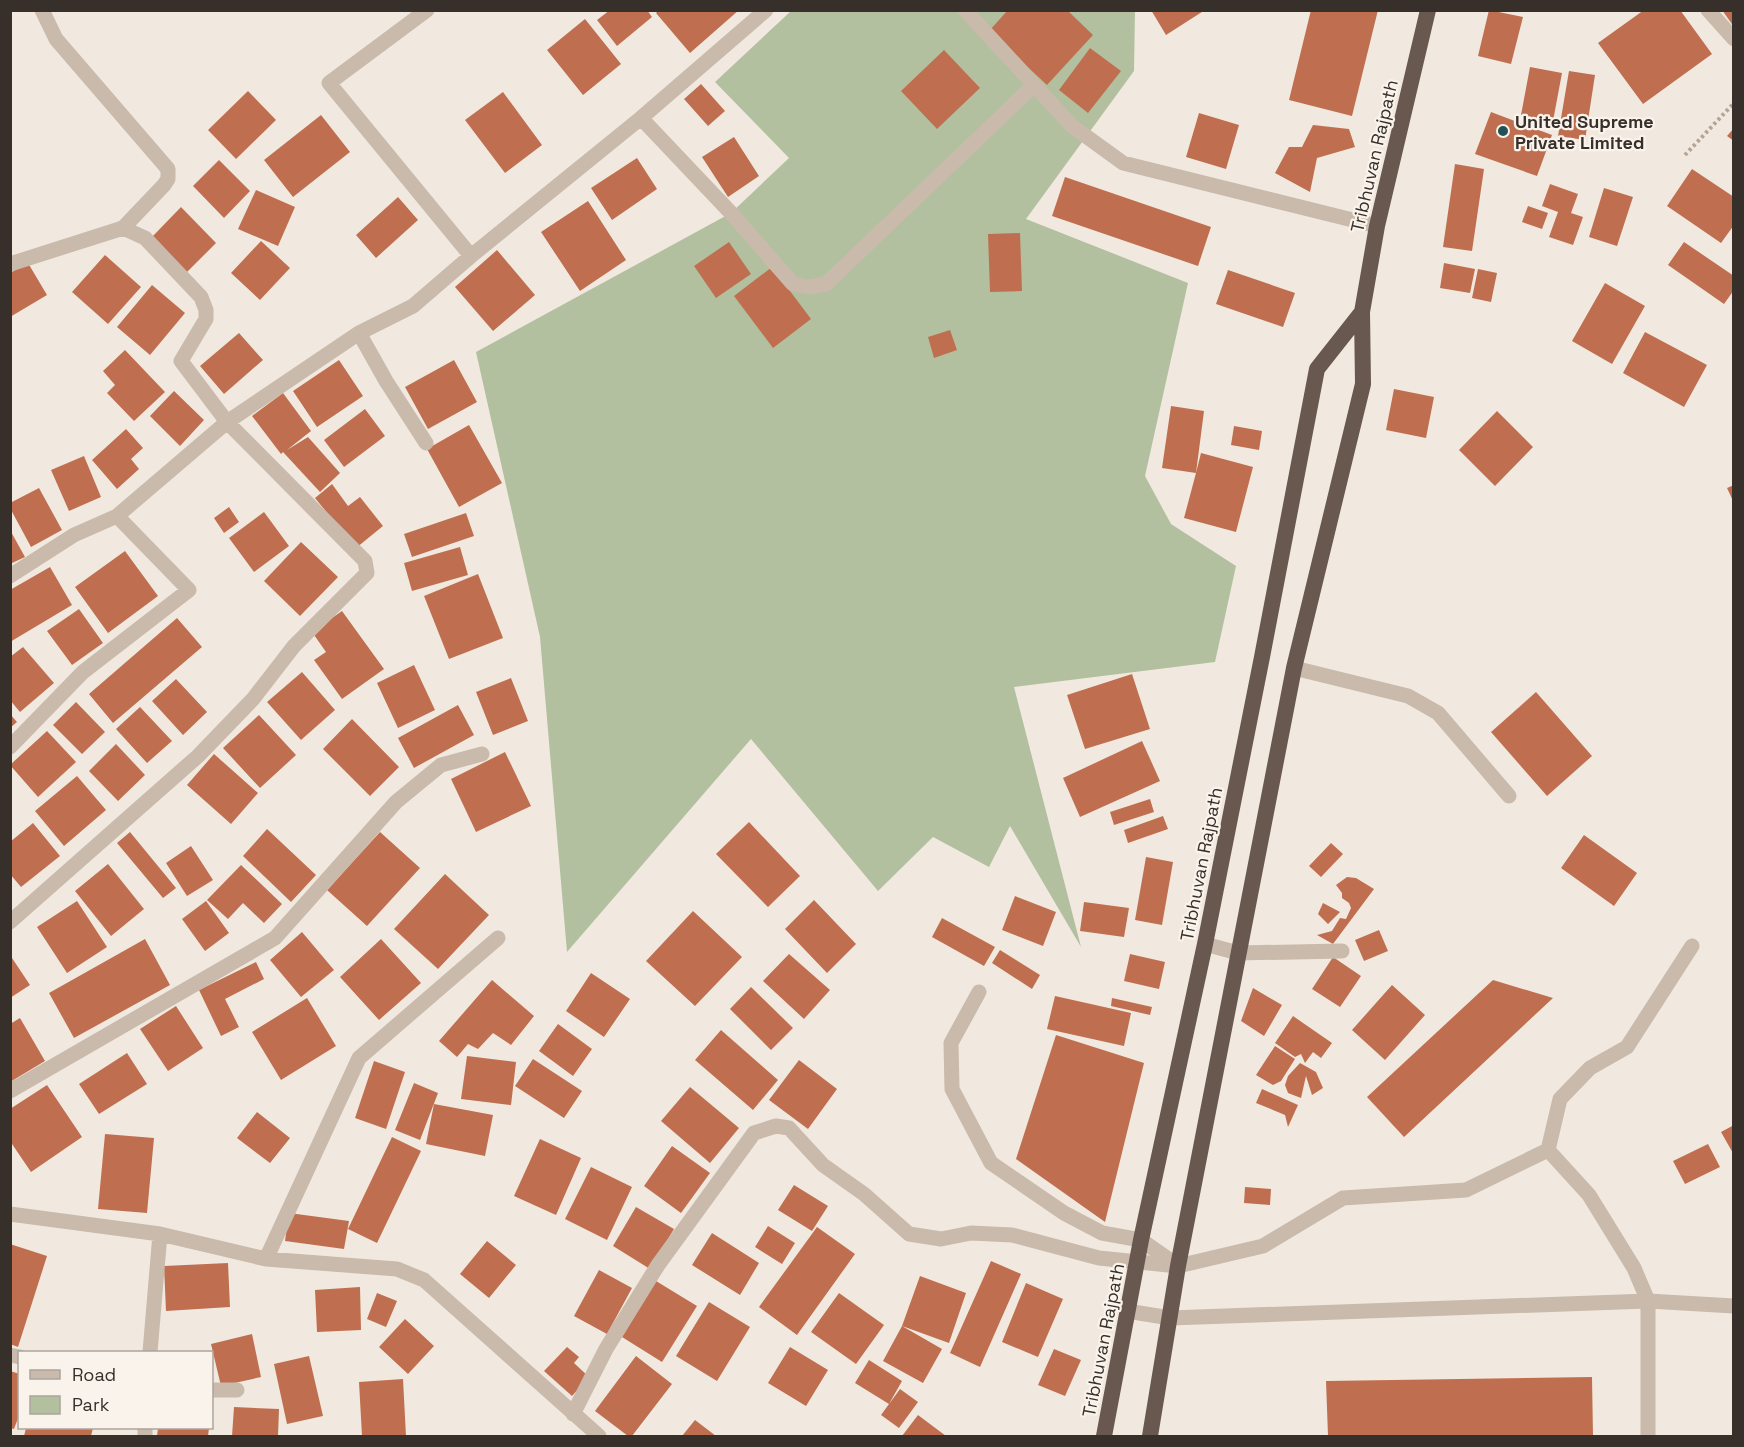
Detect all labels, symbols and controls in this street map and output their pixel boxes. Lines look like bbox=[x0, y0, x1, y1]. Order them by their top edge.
street label: Tribhuvan Rajpath bbox=[1345, 77, 1403, 235]
place label: United Supreme Private Limited bbox=[1515, 110, 1654, 154]
marker: United Supreme Private Limited bbox=[1496, 124, 1510, 138]
street label: Tribhuvan Rajpath bbox=[1175, 785, 1227, 943]
street label: Tribhuvan Rajpath bbox=[1077, 1261, 1129, 1419]
legend bbox=[18, 1351, 213, 1429]
text: Road bbox=[72, 1363, 116, 1386]
text: Park bbox=[72, 1393, 110, 1416]

